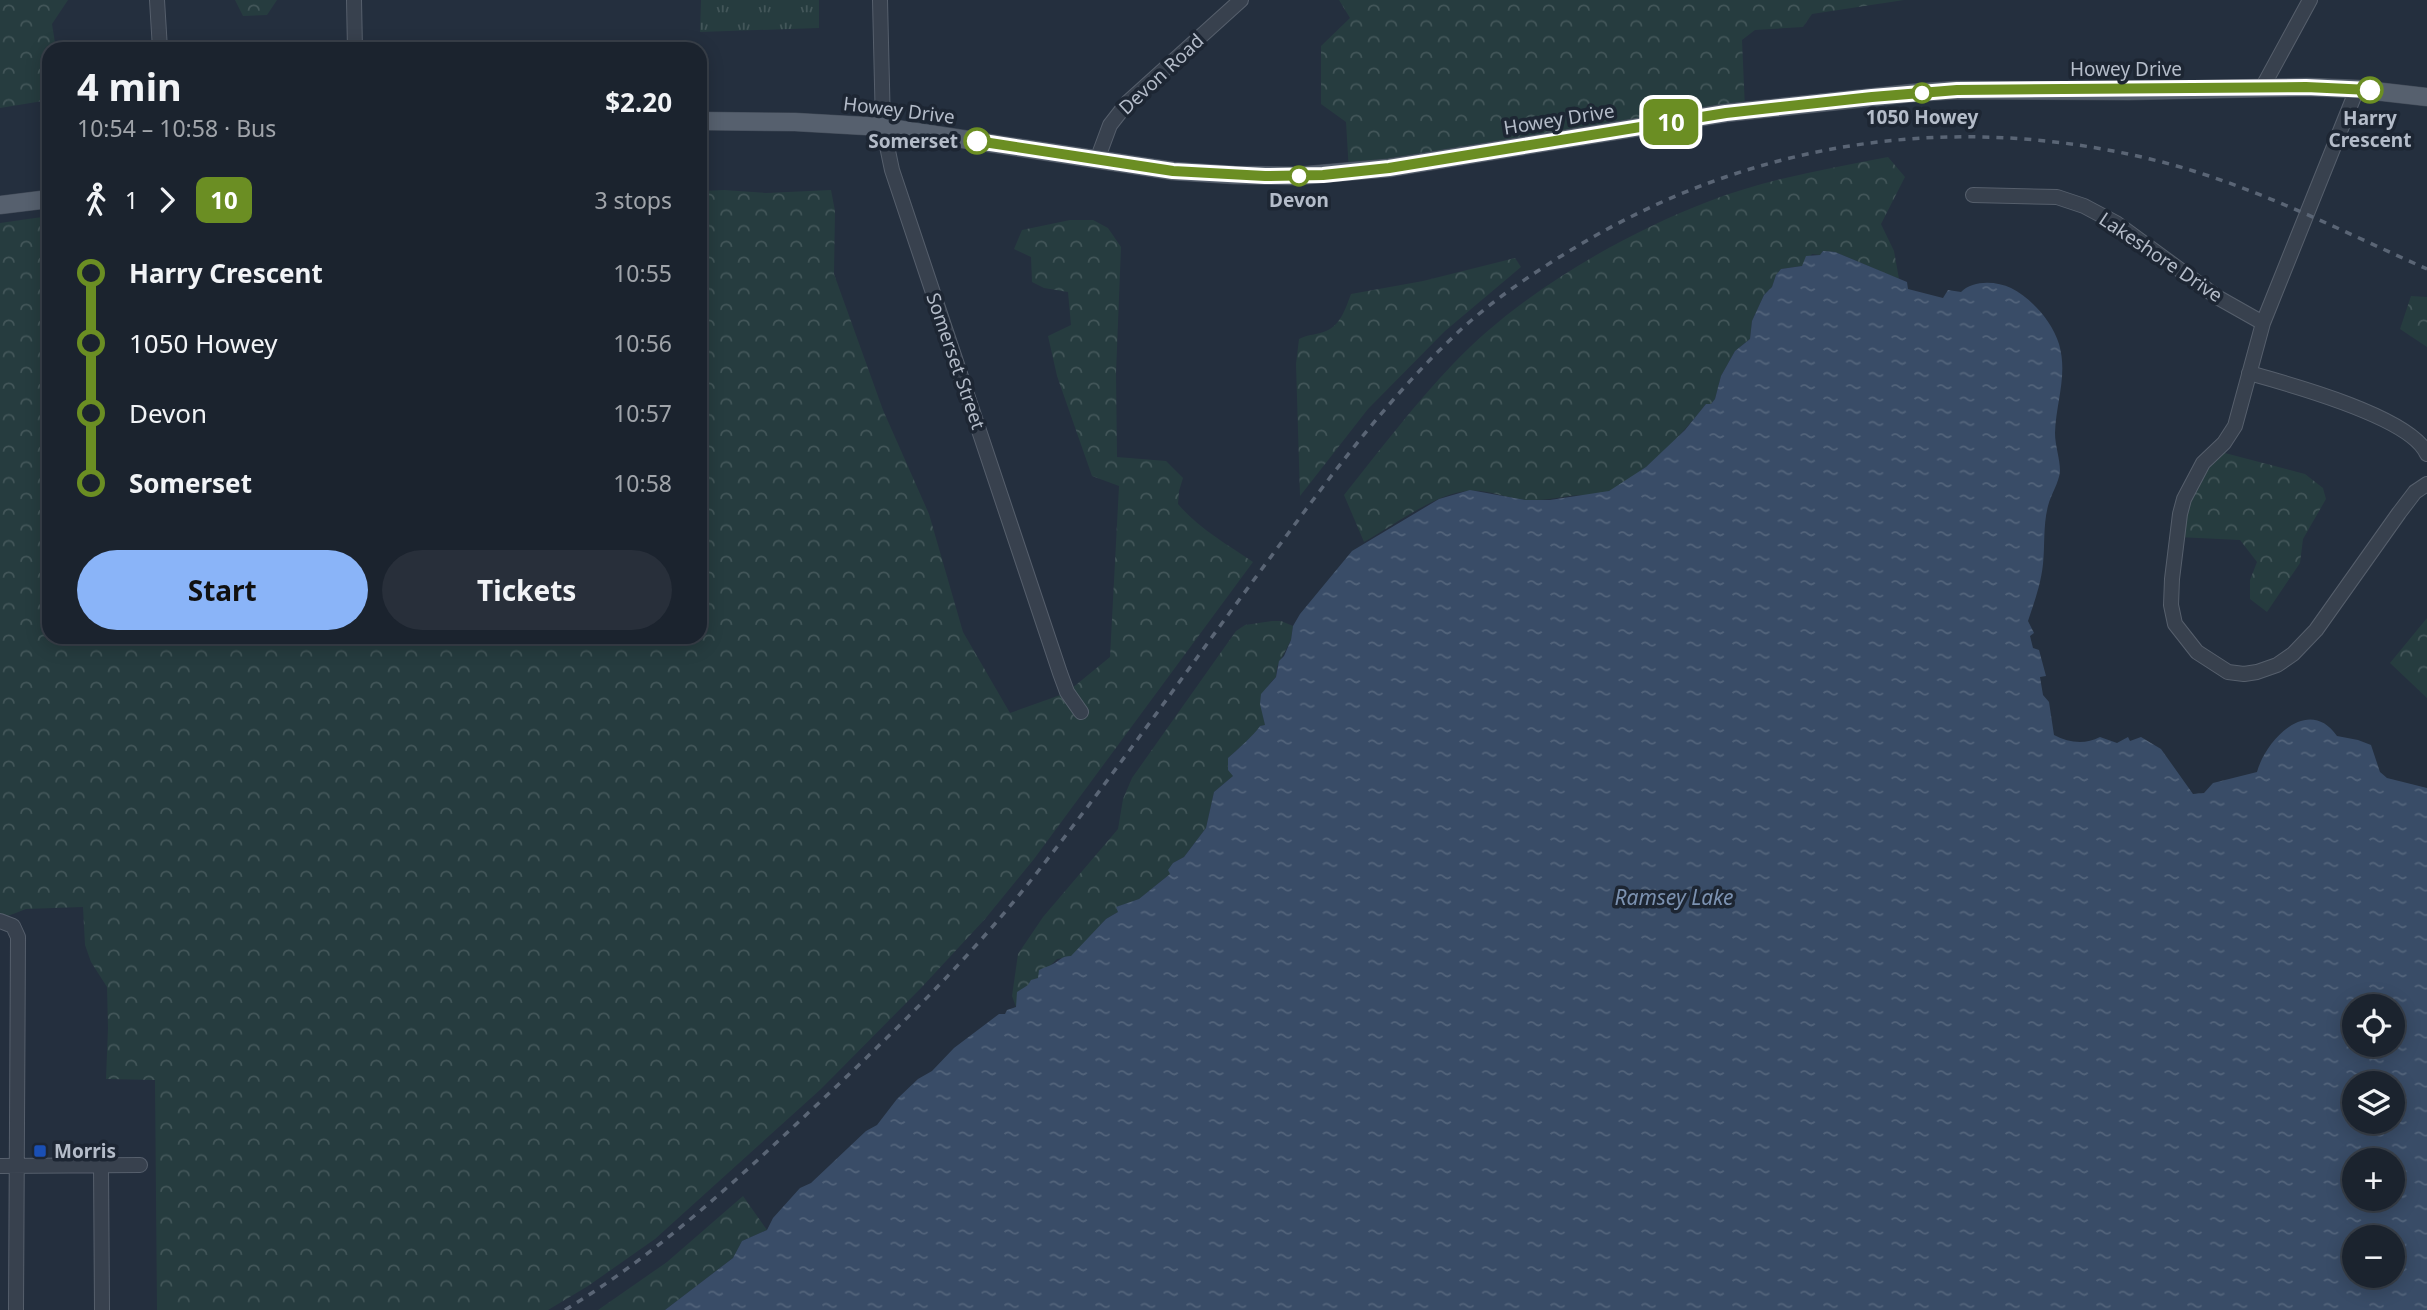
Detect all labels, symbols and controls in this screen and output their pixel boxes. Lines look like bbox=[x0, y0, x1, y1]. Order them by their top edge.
street label: Devon Road bbox=[1113, 28, 1209, 120]
street label: Howey Drive bbox=[2070, 56, 2182, 82]
text: 4 min bbox=[77, 60, 182, 112]
marker: Harry Crescent bbox=[2357, 77, 2383, 103]
marker: 1050 Howey bbox=[1912, 83, 1932, 103]
text: $2.20 bbox=[605, 84, 672, 120]
street label: Howey Drive bbox=[842, 90, 956, 130]
street label: Howey Drive bbox=[1502, 97, 1616, 141]
line badge: 10 bbox=[1640, 99, 1702, 145]
place label: 1050 Howey bbox=[1866, 104, 1978, 130]
text: 10 bbox=[1657, 105, 1685, 138]
place label: Harry Crescent bbox=[2329, 105, 2411, 153]
text: 10:54 – 10:58 · Bus bbox=[77, 112, 276, 144]
place label: Somerset bbox=[868, 128, 958, 154]
marker: Somerset bbox=[964, 128, 990, 154]
marker: Devon bbox=[1289, 166, 1309, 186]
icon: walk bbox=[77, 181, 115, 219]
icon: forward bbox=[148, 181, 186, 219]
text: 10 bbox=[210, 183, 238, 216]
text: 1 bbox=[125, 184, 138, 216]
text: 3 stops bbox=[594, 184, 672, 216]
place label: Devon bbox=[1269, 187, 1329, 213]
street label: Lakeshore Drive bbox=[2094, 206, 2228, 308]
text: Harry Crescent bbox=[129, 255, 323, 291]
text: 10:55 bbox=[613, 257, 672, 289]
street label: Somerset Street bbox=[920, 289, 992, 433]
text: 1050 Howey bbox=[129, 325, 278, 361]
text: 10:56 bbox=[613, 327, 672, 359]
text: Devon bbox=[129, 395, 207, 431]
text: 10:57 bbox=[613, 397, 672, 429]
text: Somerset bbox=[129, 465, 252, 501]
text: 10:58 bbox=[613, 467, 672, 499]
button: Start bbox=[77, 550, 368, 630]
button: Tickets bbox=[382, 550, 672, 630]
water label: Ramsey Lake bbox=[1614, 883, 1734, 911]
map controls bbox=[2342, 994, 2405, 1288]
button: locate bbox=[2342, 994, 2405, 1057]
button: layers bbox=[2342, 1071, 2405, 1134]
place label: Morris bbox=[54, 1138, 116, 1164]
marker: Morris bbox=[32, 1143, 48, 1159]
button: + bbox=[2342, 1148, 2405, 1211]
button: − bbox=[2342, 1225, 2405, 1288]

